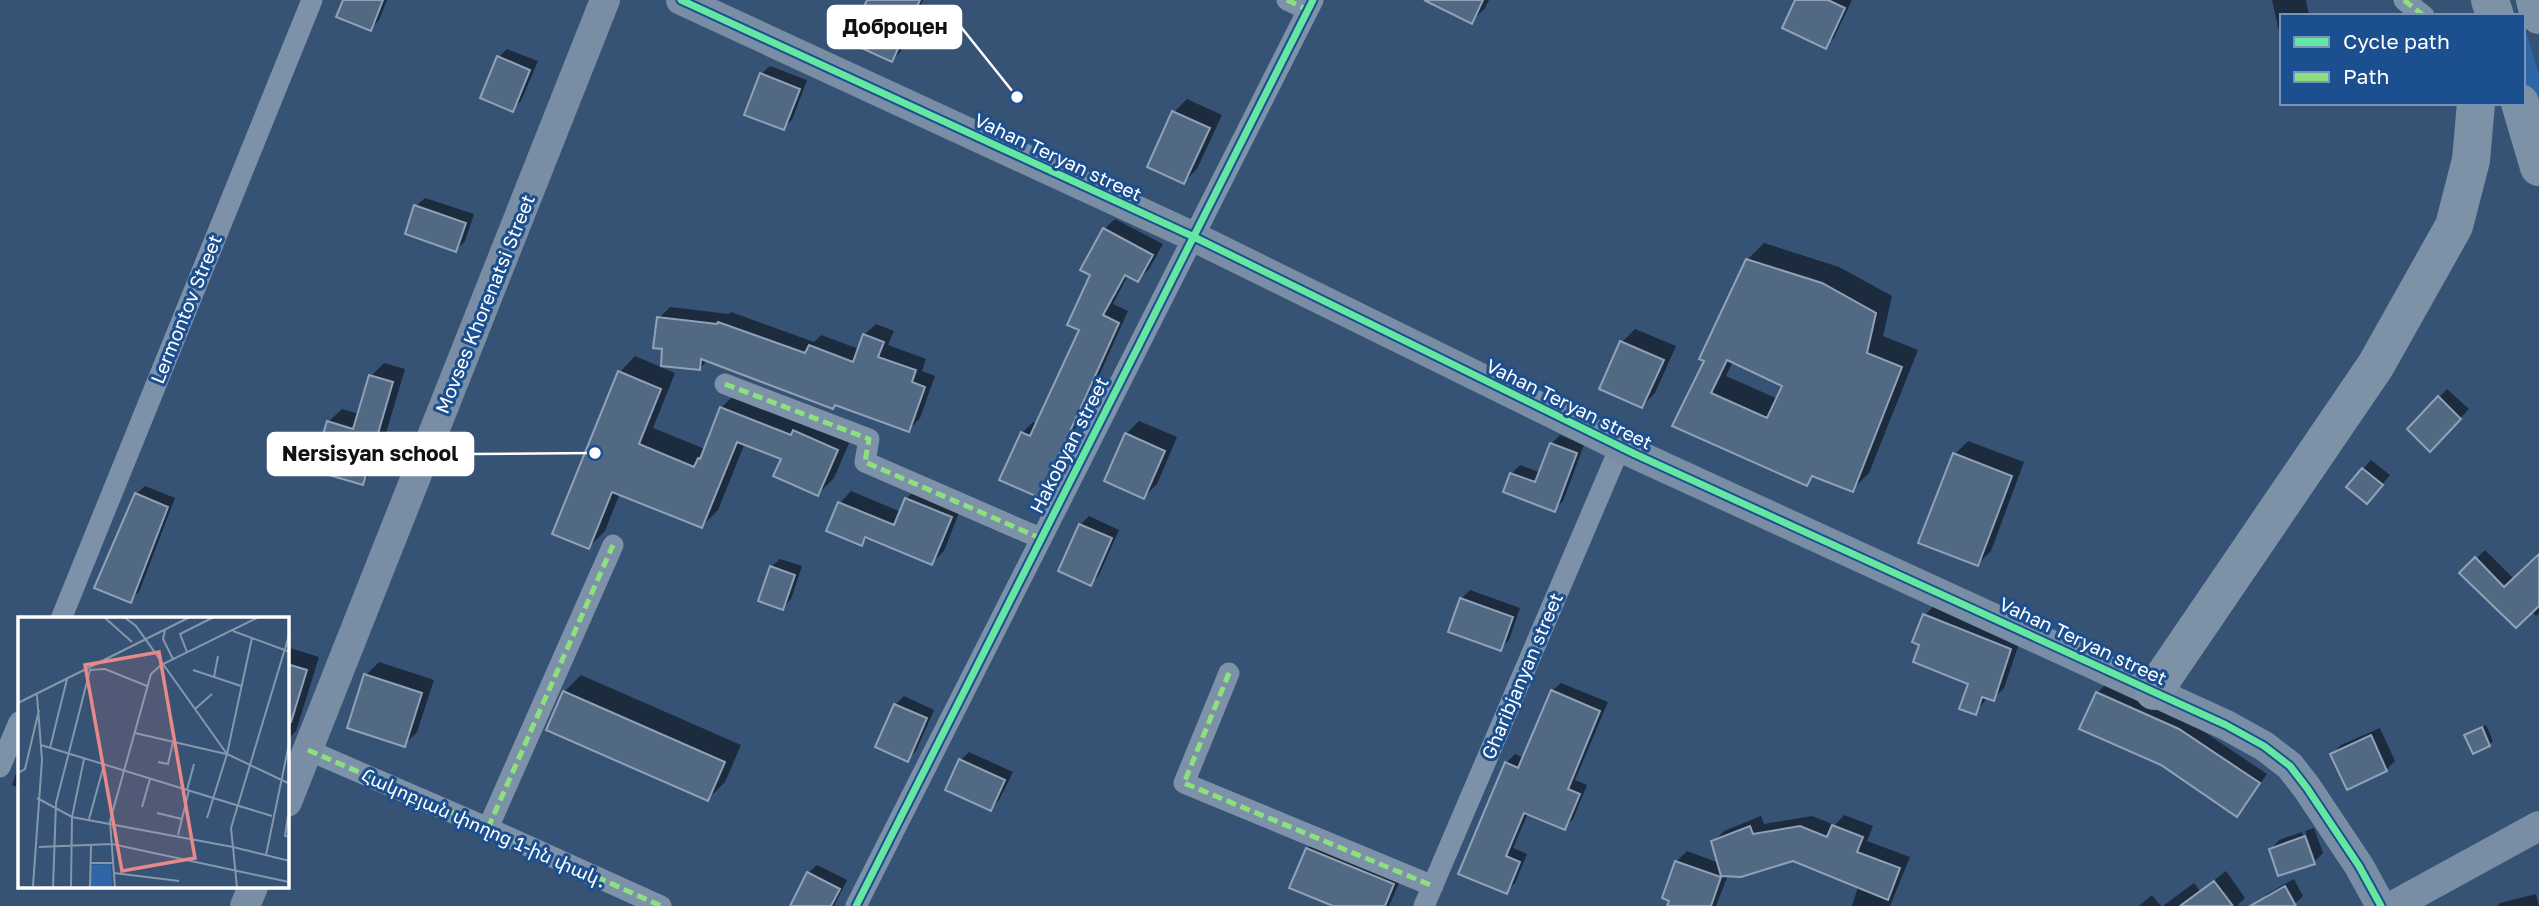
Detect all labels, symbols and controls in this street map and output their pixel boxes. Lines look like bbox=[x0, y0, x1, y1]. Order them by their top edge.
callout: Доброцен bbox=[828, 6, 961, 48]
text: Доброцен bbox=[843, 13, 947, 39]
legend bbox=[2280, 14, 2525, 105]
text: Cycle path bbox=[2343, 28, 2450, 54]
text: Path bbox=[2343, 63, 2390, 89]
street label: Vahan Teryan street bbox=[971, 108, 1146, 205]
street label: Movses Khorenatsi Street bbox=[430, 191, 539, 417]
street label: Lermontov Street bbox=[145, 231, 226, 387]
street label: Vahan Teryan street bbox=[1482, 353, 1656, 454]
street label: Hakobyan street bbox=[1024, 373, 1113, 517]
callout: Nersisyan school bbox=[268, 433, 473, 475]
text: Nersisyan school bbox=[282, 440, 458, 466]
street label: Gharibjanyan street bbox=[1476, 589, 1567, 763]
street label: Vahan Teryan street bbox=[1996, 592, 2171, 689]
inset map bbox=[18, 617, 289, 888]
street label: Հակոբյան փողոց 1-ին փակ․ bbox=[358, 763, 612, 893]

